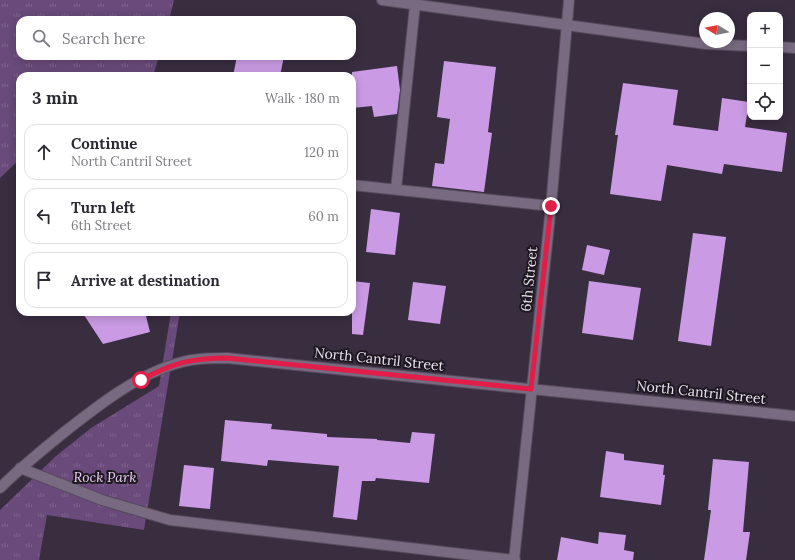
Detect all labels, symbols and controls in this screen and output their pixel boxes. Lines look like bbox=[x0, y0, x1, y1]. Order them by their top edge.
north arrow bbox=[699, 12, 735, 48]
map controls bbox=[747, 12, 783, 120]
button: + bbox=[747, 12, 783, 48]
search box bbox=[16, 16, 356, 60]
icon: search bbox=[30, 27, 52, 49]
text: Search here bbox=[62, 29, 145, 48]
button: − bbox=[747, 48, 783, 84]
button: locate bbox=[747, 84, 783, 120]
text: 3 min bbox=[32, 87, 78, 109]
text: Walk · 180 m bbox=[265, 90, 340, 107]
text: Continue bbox=[71, 134, 137, 153]
icon: ahead bbox=[33, 141, 55, 163]
text: 120 m bbox=[304, 144, 339, 161]
text: North Cantril Street bbox=[71, 153, 192, 170]
route end bbox=[542, 197, 560, 215]
text: Turn left bbox=[71, 198, 135, 217]
icon: left bbox=[33, 205, 55, 227]
text: 60 m bbox=[308, 208, 339, 225]
text: 6th Street bbox=[71, 217, 132, 234]
street label: 6th Street bbox=[517, 245, 541, 312]
icon: arrive bbox=[33, 269, 55, 291]
text: Arrive at destination bbox=[71, 271, 220, 290]
street label: North Cantril Street bbox=[313, 343, 445, 375]
route start bbox=[132, 371, 150, 389]
street label: North Cantril Street bbox=[635, 376, 767, 408]
park label: Rock Park bbox=[74, 468, 136, 486]

